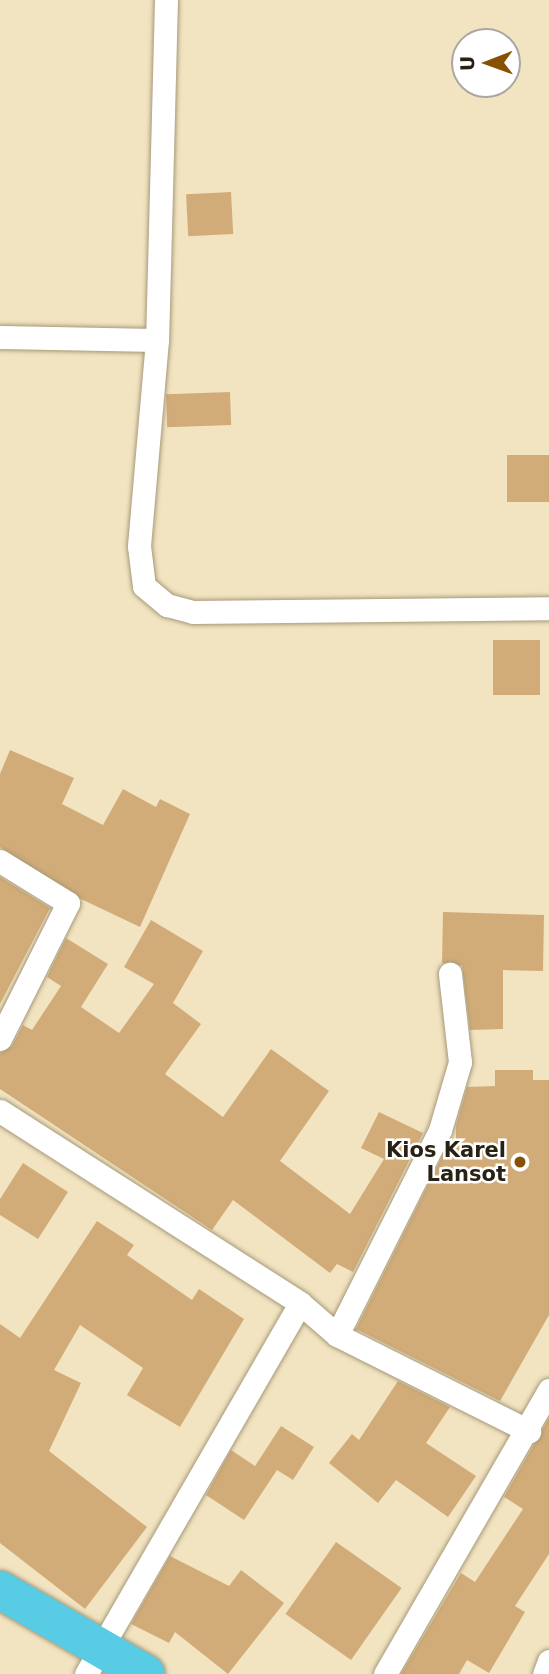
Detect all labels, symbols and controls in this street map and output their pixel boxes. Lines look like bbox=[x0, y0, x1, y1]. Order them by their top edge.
north arrow bbox=[451, 28, 521, 98]
text: U bbox=[456, 55, 478, 71]
place label: Kios Karel Lansot bbox=[386, 1137, 506, 1187]
marker: Kios Karel Lansot bbox=[512, 1154, 528, 1170]

